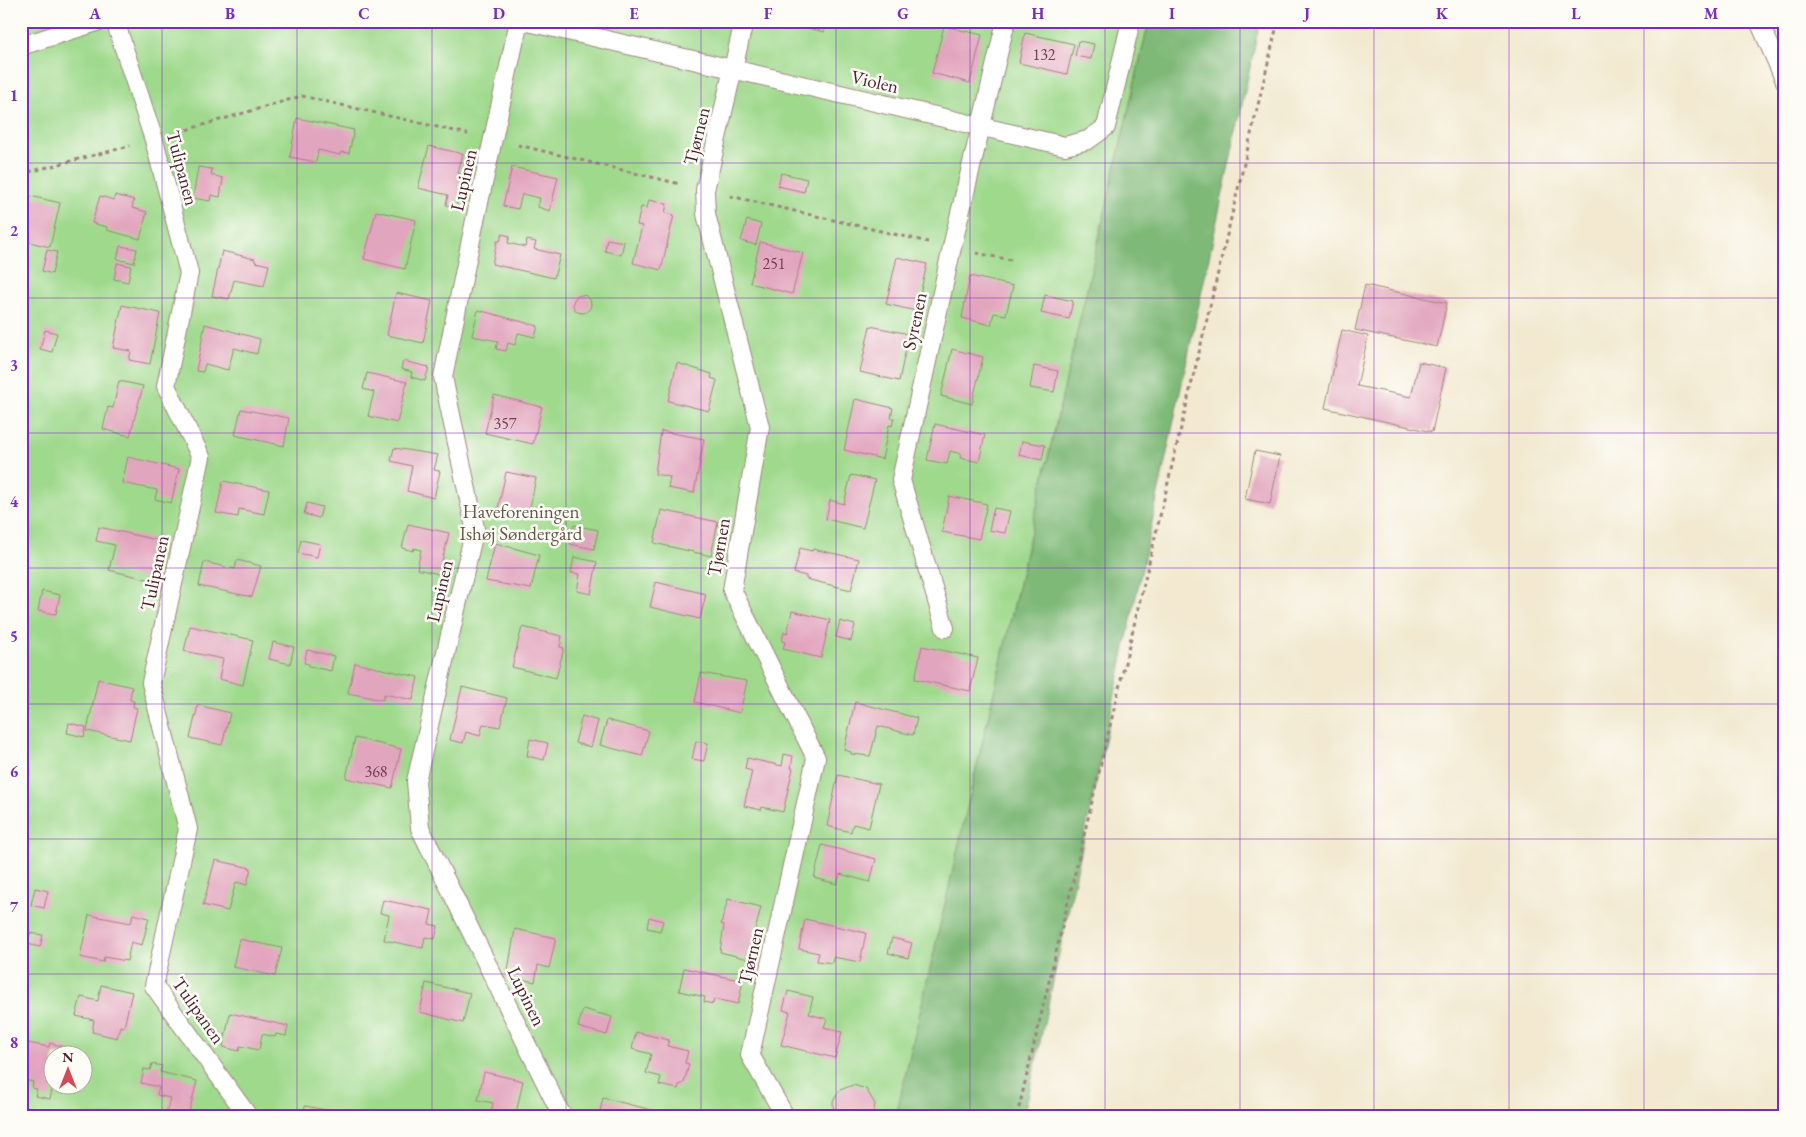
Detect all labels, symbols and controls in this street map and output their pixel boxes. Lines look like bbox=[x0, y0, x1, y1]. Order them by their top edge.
text: A bbox=[88, 3, 101, 24]
text: B bbox=[225, 3, 235, 24]
text: C bbox=[358, 3, 370, 24]
text: D bbox=[493, 3, 505, 24]
text: E bbox=[629, 3, 639, 24]
text: F bbox=[764, 3, 773, 24]
text: G bbox=[897, 3, 909, 24]
text: H bbox=[1032, 3, 1045, 24]
text: I bbox=[1169, 3, 1175, 24]
text: J bbox=[1302, 3, 1310, 24]
text: K bbox=[1436, 3, 1449, 24]
text: L bbox=[1571, 3, 1581, 24]
text: M bbox=[1704, 3, 1719, 24]
house number: 132 bbox=[1032, 44, 1056, 65]
street label: Violen bbox=[849, 64, 901, 99]
text: 1 bbox=[10, 85, 18, 106]
street label: Tjørnen bbox=[677, 105, 716, 168]
street label: Tulipanen bbox=[161, 128, 204, 208]
street label: Lupinen bbox=[444, 147, 483, 214]
text: 2 bbox=[10, 220, 19, 241]
house number: 251 bbox=[762, 253, 786, 274]
street label: Syrenen bbox=[896, 290, 933, 352]
text: 3 bbox=[10, 355, 18, 376]
house number: 357 bbox=[493, 413, 517, 434]
text: 4 bbox=[10, 491, 19, 512]
park label: Haveforeningen Ishøj Søndergård bbox=[460, 499, 583, 546]
street label: Tjørnen bbox=[701, 516, 736, 578]
street label: Tulipanen bbox=[134, 533, 175, 613]
street label: Lupinen bbox=[420, 558, 459, 625]
text: 5 bbox=[10, 626, 18, 647]
text: 6 bbox=[10, 761, 19, 782]
house number: 368 bbox=[364, 761, 388, 782]
text: 7 bbox=[10, 896, 19, 917]
street label: Tjørnen bbox=[732, 925, 769, 988]
street label: Lupinen bbox=[501, 962, 552, 1030]
street label: Tulipanen bbox=[166, 972, 231, 1049]
text: 8 bbox=[10, 1032, 18, 1053]
north arrow bbox=[42, 1044, 92, 1094]
text: N bbox=[62, 1048, 74, 1066]

